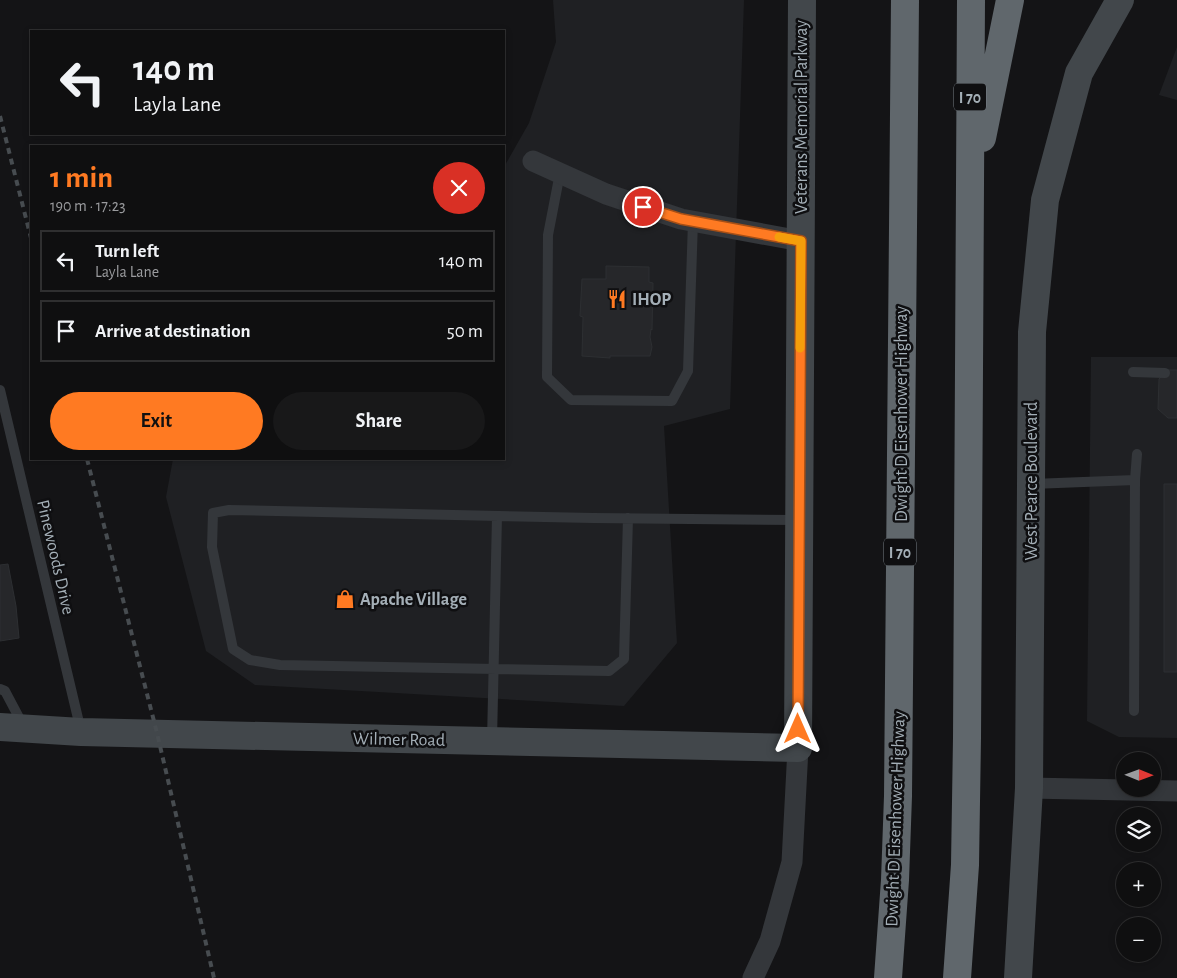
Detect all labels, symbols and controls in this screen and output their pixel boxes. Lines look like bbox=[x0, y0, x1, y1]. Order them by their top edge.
street label: Veterans Memorial Parkway bbox=[793, 20, 811, 214]
icon: left bbox=[50, 50, 115, 115]
text: 140 m bbox=[133, 52, 215, 87]
road number: I 70 bbox=[954, 84, 986, 110]
text: Layla Lane bbox=[133, 93, 221, 115]
button: close bbox=[433, 162, 485, 214]
text: 1 min bbox=[50, 163, 113, 193]
pin bbox=[622, 186, 664, 228]
icon: arrive bbox=[629, 193, 657, 221]
text: 190 m · 17:23 bbox=[50, 198, 126, 214]
text: Turn left bbox=[95, 242, 159, 261]
icon: left bbox=[52, 247, 80, 275]
text: 140 m bbox=[439, 252, 483, 271]
text: Layla Lane bbox=[95, 264, 159, 280]
restaurant icon: IHOP bbox=[606, 288, 628, 310]
place label: IHOP bbox=[632, 291, 671, 309]
street label: Dwight D Eisenhower Highway bbox=[893, 306, 911, 522]
icon: arrive bbox=[52, 317, 80, 345]
text: Arrive at destination bbox=[95, 322, 251, 341]
text: 50 m bbox=[447, 322, 483, 341]
button: Exit bbox=[50, 392, 263, 450]
button: Share bbox=[273, 392, 485, 450]
street label: West Pearce Boulevard bbox=[1023, 402, 1041, 560]
street label: Pinewoods Drive bbox=[33, 498, 77, 616]
road number: I 70 bbox=[884, 538, 916, 566]
shop icon: Apache Village bbox=[334, 588, 356, 610]
place label: Apache Village bbox=[360, 591, 467, 609]
position arrow bbox=[771, 702, 823, 754]
street label: Dwight D Eisenhower Highway bbox=[883, 711, 909, 927]
street label: Wilmer Road bbox=[353, 730, 445, 750]
north arrow bbox=[1116, 752, 1161, 798]
map controls bbox=[1116, 752, 1161, 962]
button: layers bbox=[1116, 807, 1161, 852]
button: + bbox=[1116, 862, 1161, 907]
button: − bbox=[1116, 917, 1161, 962]

